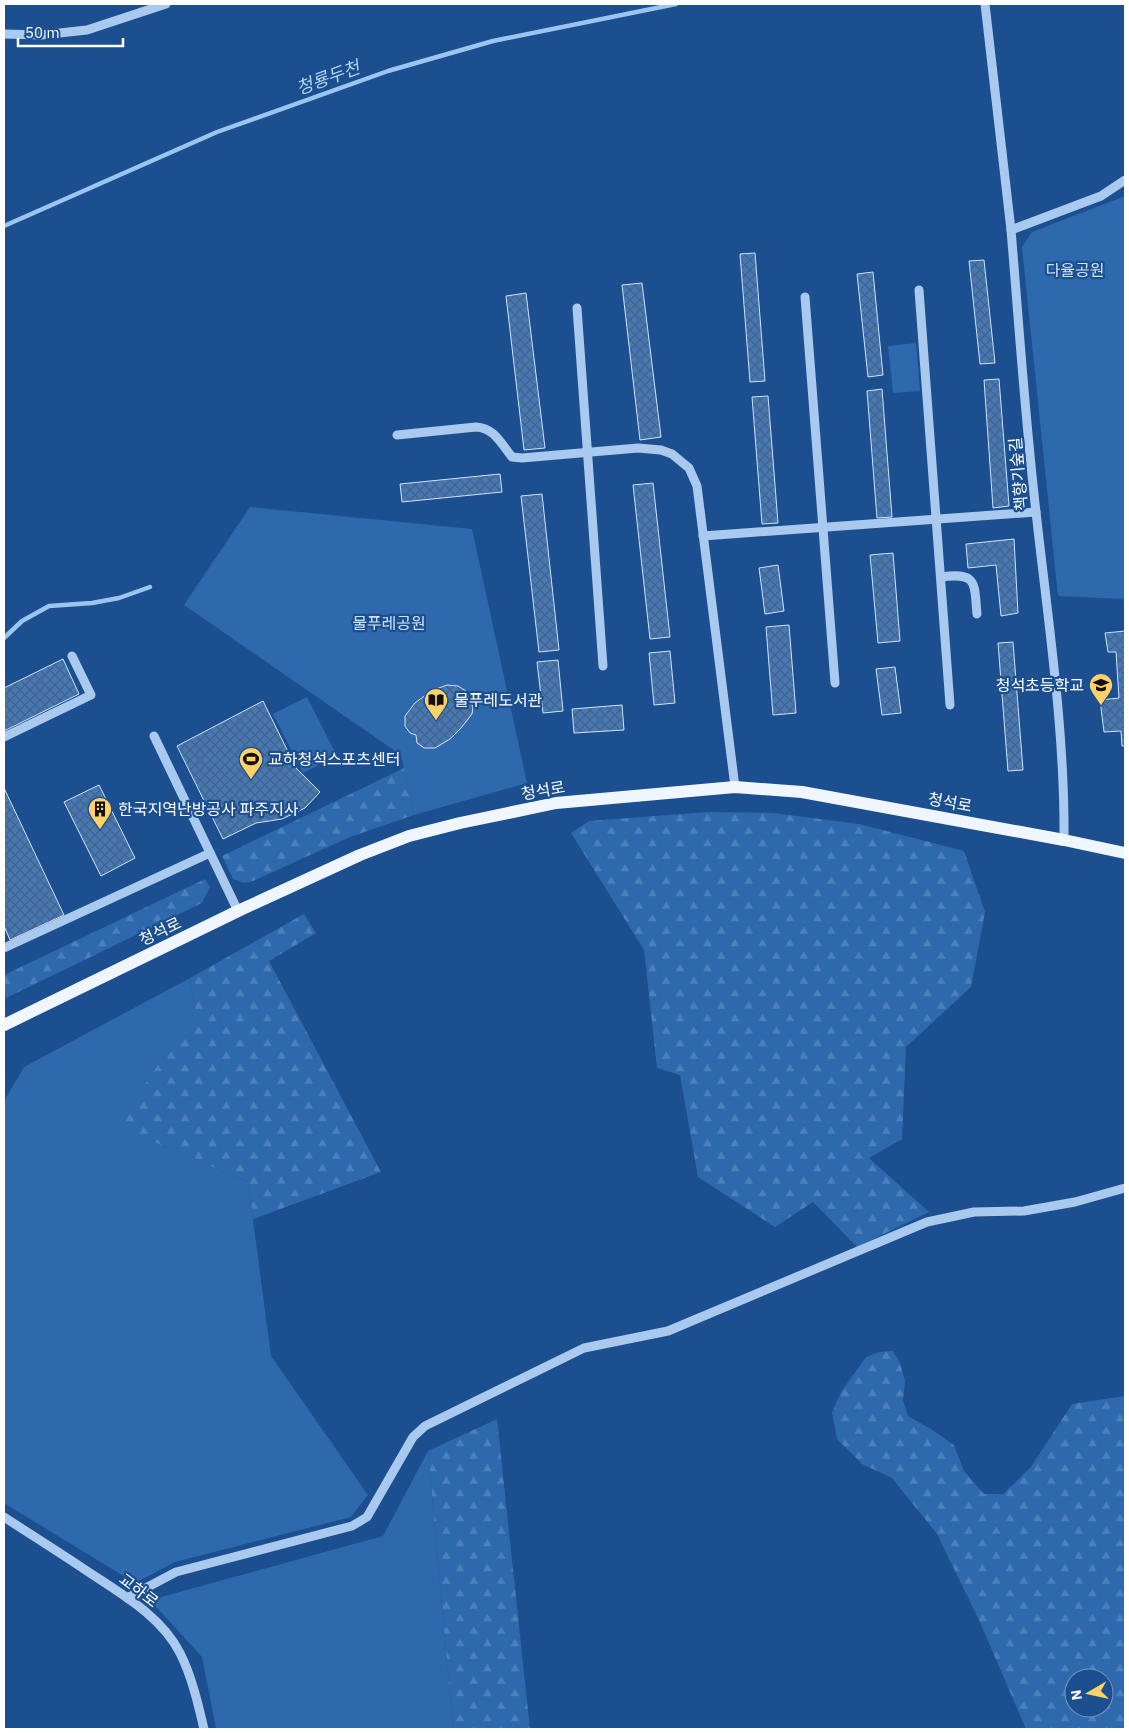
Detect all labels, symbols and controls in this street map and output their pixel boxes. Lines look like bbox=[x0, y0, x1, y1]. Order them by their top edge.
scale bar bbox=[18, 15, 122, 47]
text: 50 m bbox=[25, 23, 60, 42]
water label: 청룡두천 bbox=[293, 55, 365, 100]
park label: 다율공원 bbox=[1046, 260, 1104, 280]
street label: 책향기숲길 bbox=[1005, 436, 1031, 512]
park label: 물푸레공원 bbox=[352, 613, 426, 633]
school or university icon: 청석초등학교 bbox=[1088, 672, 1114, 706]
place label: 청석초등학교 bbox=[996, 675, 1084, 695]
library icon: 물푸레도서관 bbox=[423, 687, 449, 721]
place label: 물푸레도서관 bbox=[454, 690, 543, 710]
sports icon: 교하청석스포츠센터 bbox=[238, 746, 264, 780]
place label: 교하청석스포츠센터 bbox=[268, 749, 400, 769]
street label: 청석로 bbox=[520, 776, 567, 804]
street label: 청석로 bbox=[927, 788, 974, 816]
building icon: 한국지역난방공사 파주지사 bbox=[87, 796, 113, 830]
place label: 한국지역난방공사 파주지사 bbox=[118, 799, 299, 819]
street label: 청석로 bbox=[136, 912, 184, 950]
street label: 교하로 bbox=[115, 1569, 163, 1611]
north arrow bbox=[1064, 1668, 1114, 1718]
text: N bbox=[1066, 1689, 1086, 1701]

